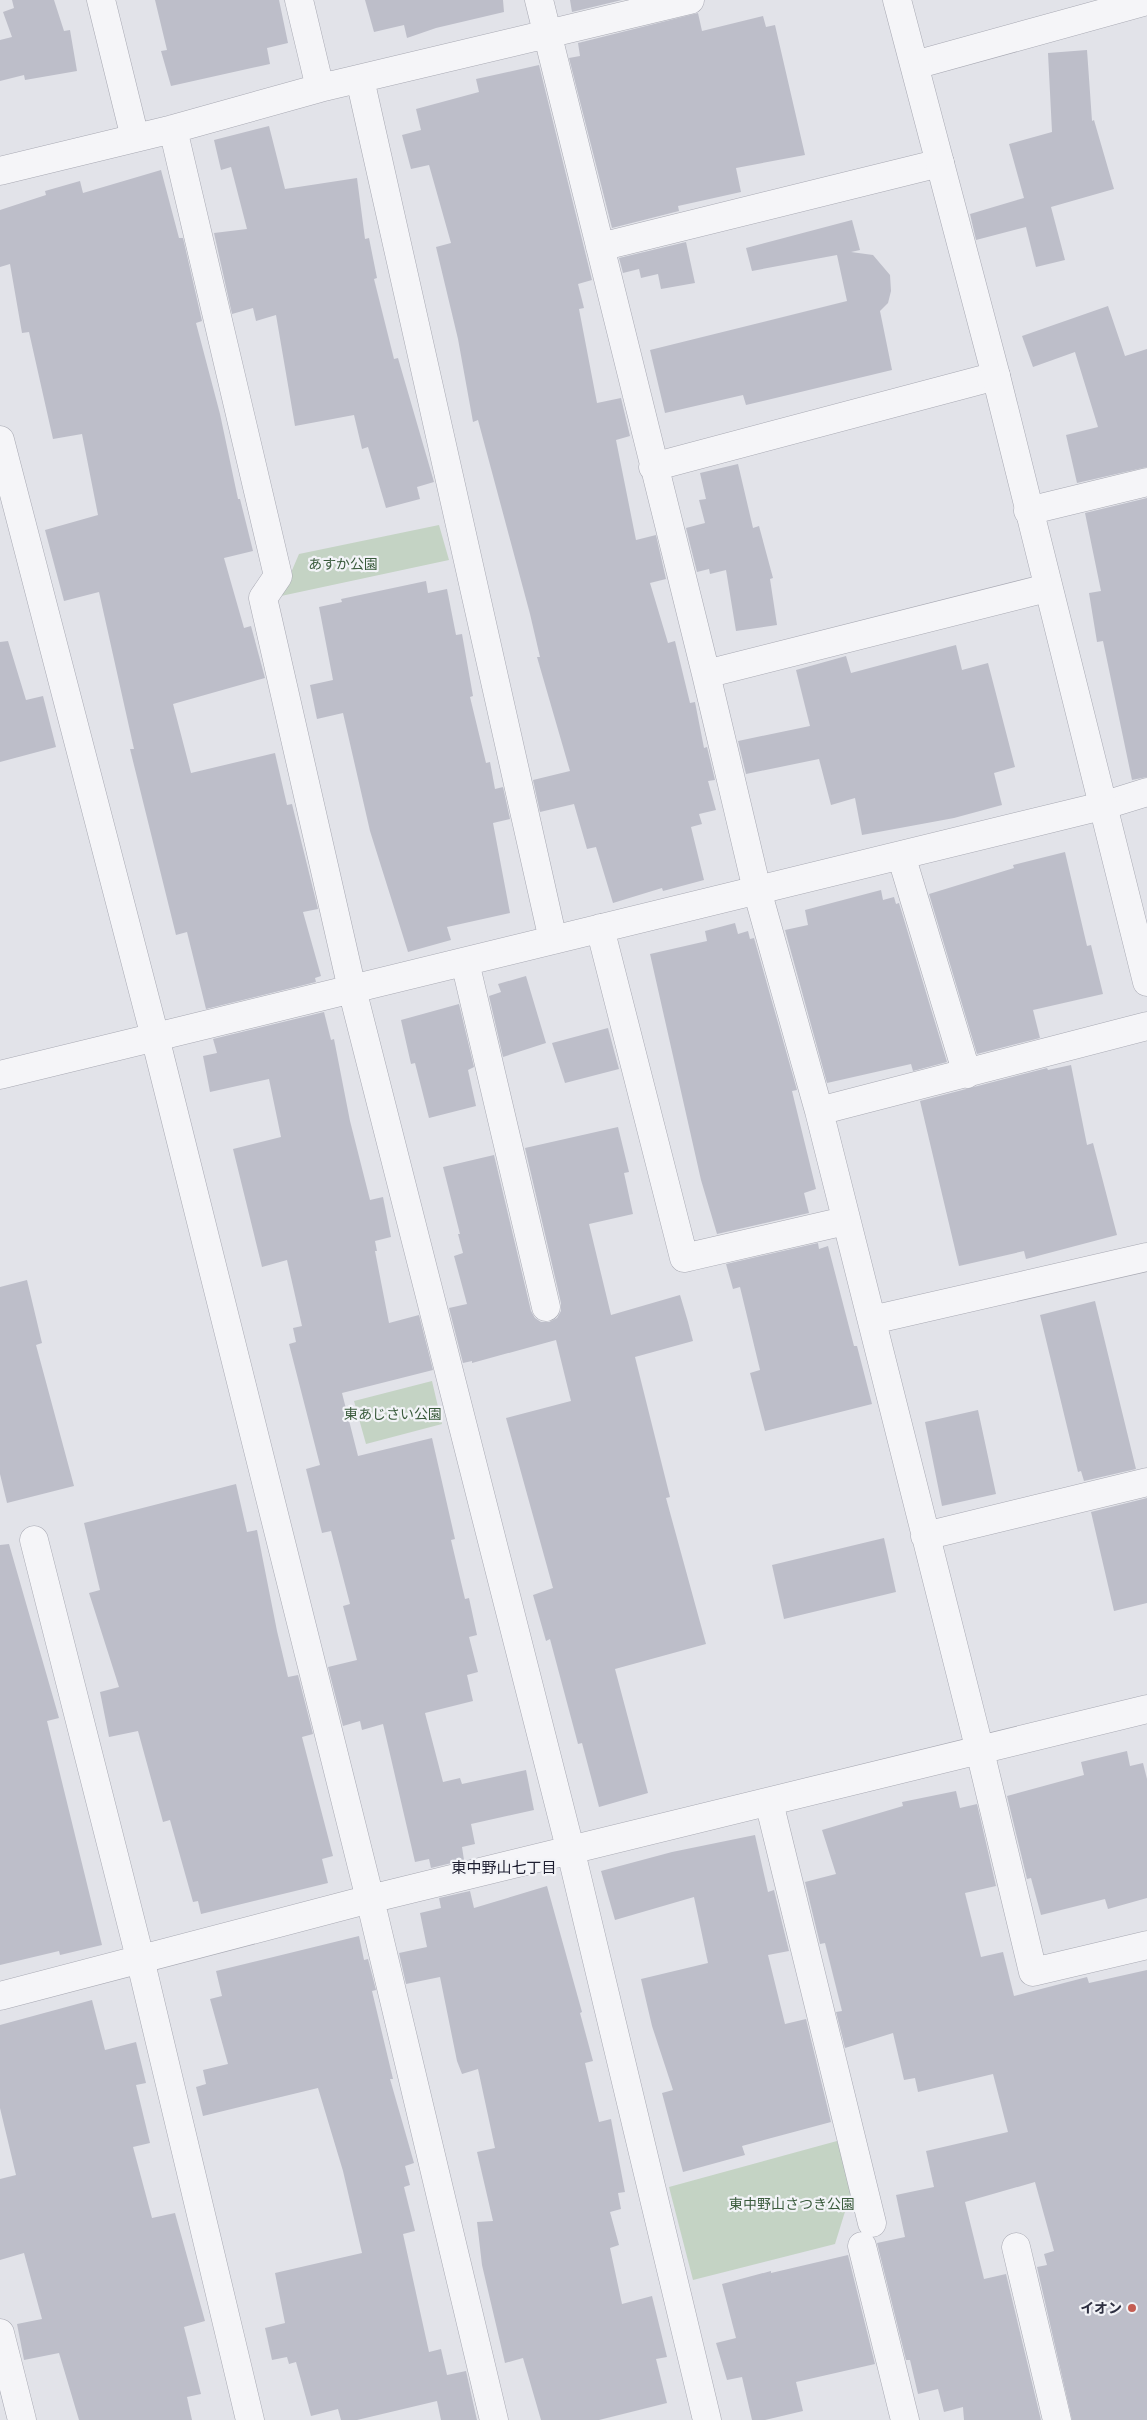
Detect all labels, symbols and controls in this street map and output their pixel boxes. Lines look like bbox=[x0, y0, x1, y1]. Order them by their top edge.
park label: あすか公園 bbox=[308, 555, 378, 573]
park label: 東あじさい公園 bbox=[344, 1405, 442, 1423]
district label: 東中野山七丁目 bbox=[451, 1858, 557, 1877]
park label: 東中野山さつき公園 bbox=[729, 2195, 855, 2213]
place label: イオン bbox=[1080, 2299, 1122, 2317]
marker: イオン bbox=[1126, 2302, 1138, 2314]

